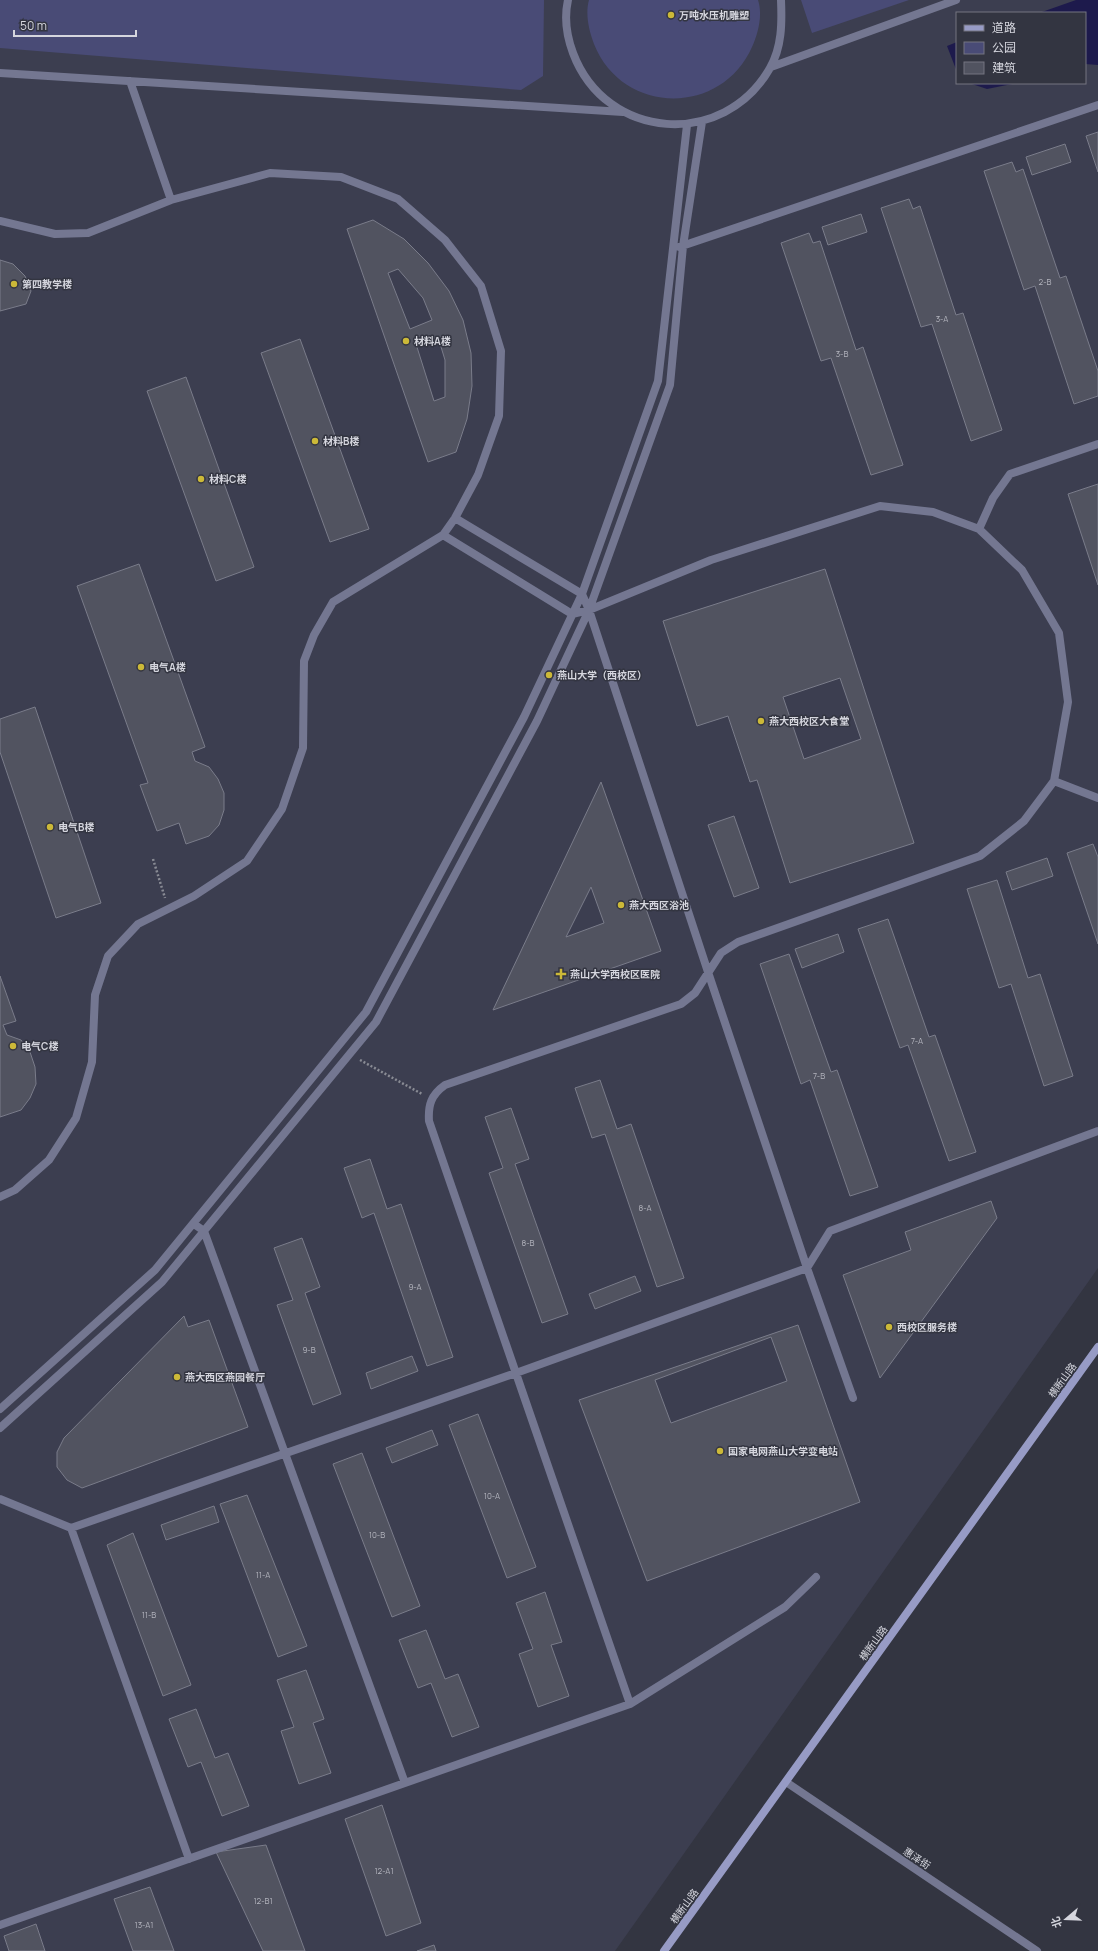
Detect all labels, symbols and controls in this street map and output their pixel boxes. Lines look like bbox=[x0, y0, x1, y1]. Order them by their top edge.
place label: 万吨水压机雕塑 bbox=[679, 8, 749, 22]
marker: 万吨水压机雕塑 bbox=[666, 10, 676, 20]
scale bar bbox=[14, 12, 136, 38]
legend bbox=[956, 12, 1086, 84]
text: 50 m bbox=[20, 17, 47, 34]
text: 道路 bbox=[992, 19, 1016, 36]
text: 公园 bbox=[992, 39, 1016, 56]
text: 建筑 bbox=[992, 59, 1016, 76]
house number: 2-B bbox=[1039, 276, 1052, 287]
place label: 第四教学楼 bbox=[22, 277, 72, 291]
marker: 第四教学楼 bbox=[9, 279, 19, 289]
house number: 3-A bbox=[936, 313, 948, 324]
place label: 材料A楼 bbox=[414, 334, 451, 348]
marker: 材料A楼 bbox=[401, 336, 411, 346]
house number: 3-B bbox=[836, 348, 848, 359]
place label: 材料B楼 bbox=[323, 434, 359, 448]
marker: 材料B楼 bbox=[310, 436, 320, 446]
place label: 材料C楼 bbox=[209, 472, 246, 486]
marker: 材料C楼 bbox=[196, 474, 206, 484]
place label: 电气A楼 bbox=[149, 660, 186, 674]
marker: 电气A楼 bbox=[136, 662, 146, 672]
place label: 燕山大学（西校区） bbox=[557, 668, 647, 682]
marker: 燕山大学（西校区） bbox=[544, 670, 554, 680]
place label: 燕大西校区大食堂 bbox=[769, 714, 849, 728]
marker: 燕大西校区大食堂 bbox=[756, 716, 766, 726]
place label: 电气B楼 bbox=[58, 820, 94, 834]
marker: 电气B楼 bbox=[45, 822, 55, 832]
place label: 燕大西区浴池 bbox=[629, 898, 689, 912]
marker: 燕大西区浴池 bbox=[616, 900, 626, 910]
place label: 燕山大学西校区医院 bbox=[570, 967, 660, 981]
marker: 燕山大学西校区医院 bbox=[555, 968, 567, 980]
house number: 7-A bbox=[911, 1035, 923, 1046]
place label: 电气C楼 bbox=[21, 1039, 58, 1053]
marker: 电气C楼 bbox=[8, 1041, 18, 1051]
house number: 7-B bbox=[813, 1070, 825, 1081]
house number: 8-A bbox=[639, 1202, 651, 1213]
house number: 8-B bbox=[522, 1237, 535, 1248]
house number: 9-A bbox=[408, 1281, 422, 1292]
place label: 西校区服务楼 bbox=[897, 1320, 957, 1334]
marker: 西校区服务楼 bbox=[884, 1322, 894, 1332]
house number: 9-B bbox=[302, 1344, 316, 1355]
street label: 横断山路 bbox=[1045, 1360, 1079, 1400]
place label: 燕大西区燕园餐厅 bbox=[185, 1370, 265, 1384]
marker: 燕大西区燕园餐厅 bbox=[172, 1372, 182, 1382]
place label: 国家电网燕山大学变电站 bbox=[728, 1444, 838, 1458]
marker: 国家电网燕山大学变电站 bbox=[715, 1446, 725, 1456]
house number: 10-A bbox=[484, 1490, 500, 1501]
house number: 10-B bbox=[369, 1529, 385, 1540]
house number: 11-A bbox=[256, 1569, 270, 1580]
house number: 11-B bbox=[142, 1609, 156, 1620]
street label: 横断山路 bbox=[856, 1623, 890, 1663]
street label: 惠泽街 bbox=[901, 1844, 933, 1872]
house number: 12-A1 bbox=[374, 1865, 394, 1876]
street label: 横断山路 bbox=[667, 1886, 701, 1926]
house number: 12-B1 bbox=[253, 1895, 273, 1906]
north arrow bbox=[1046, 1899, 1086, 1939]
text: 北 bbox=[1047, 1915, 1065, 1930]
house number: 13-A1 bbox=[135, 1919, 153, 1930]

